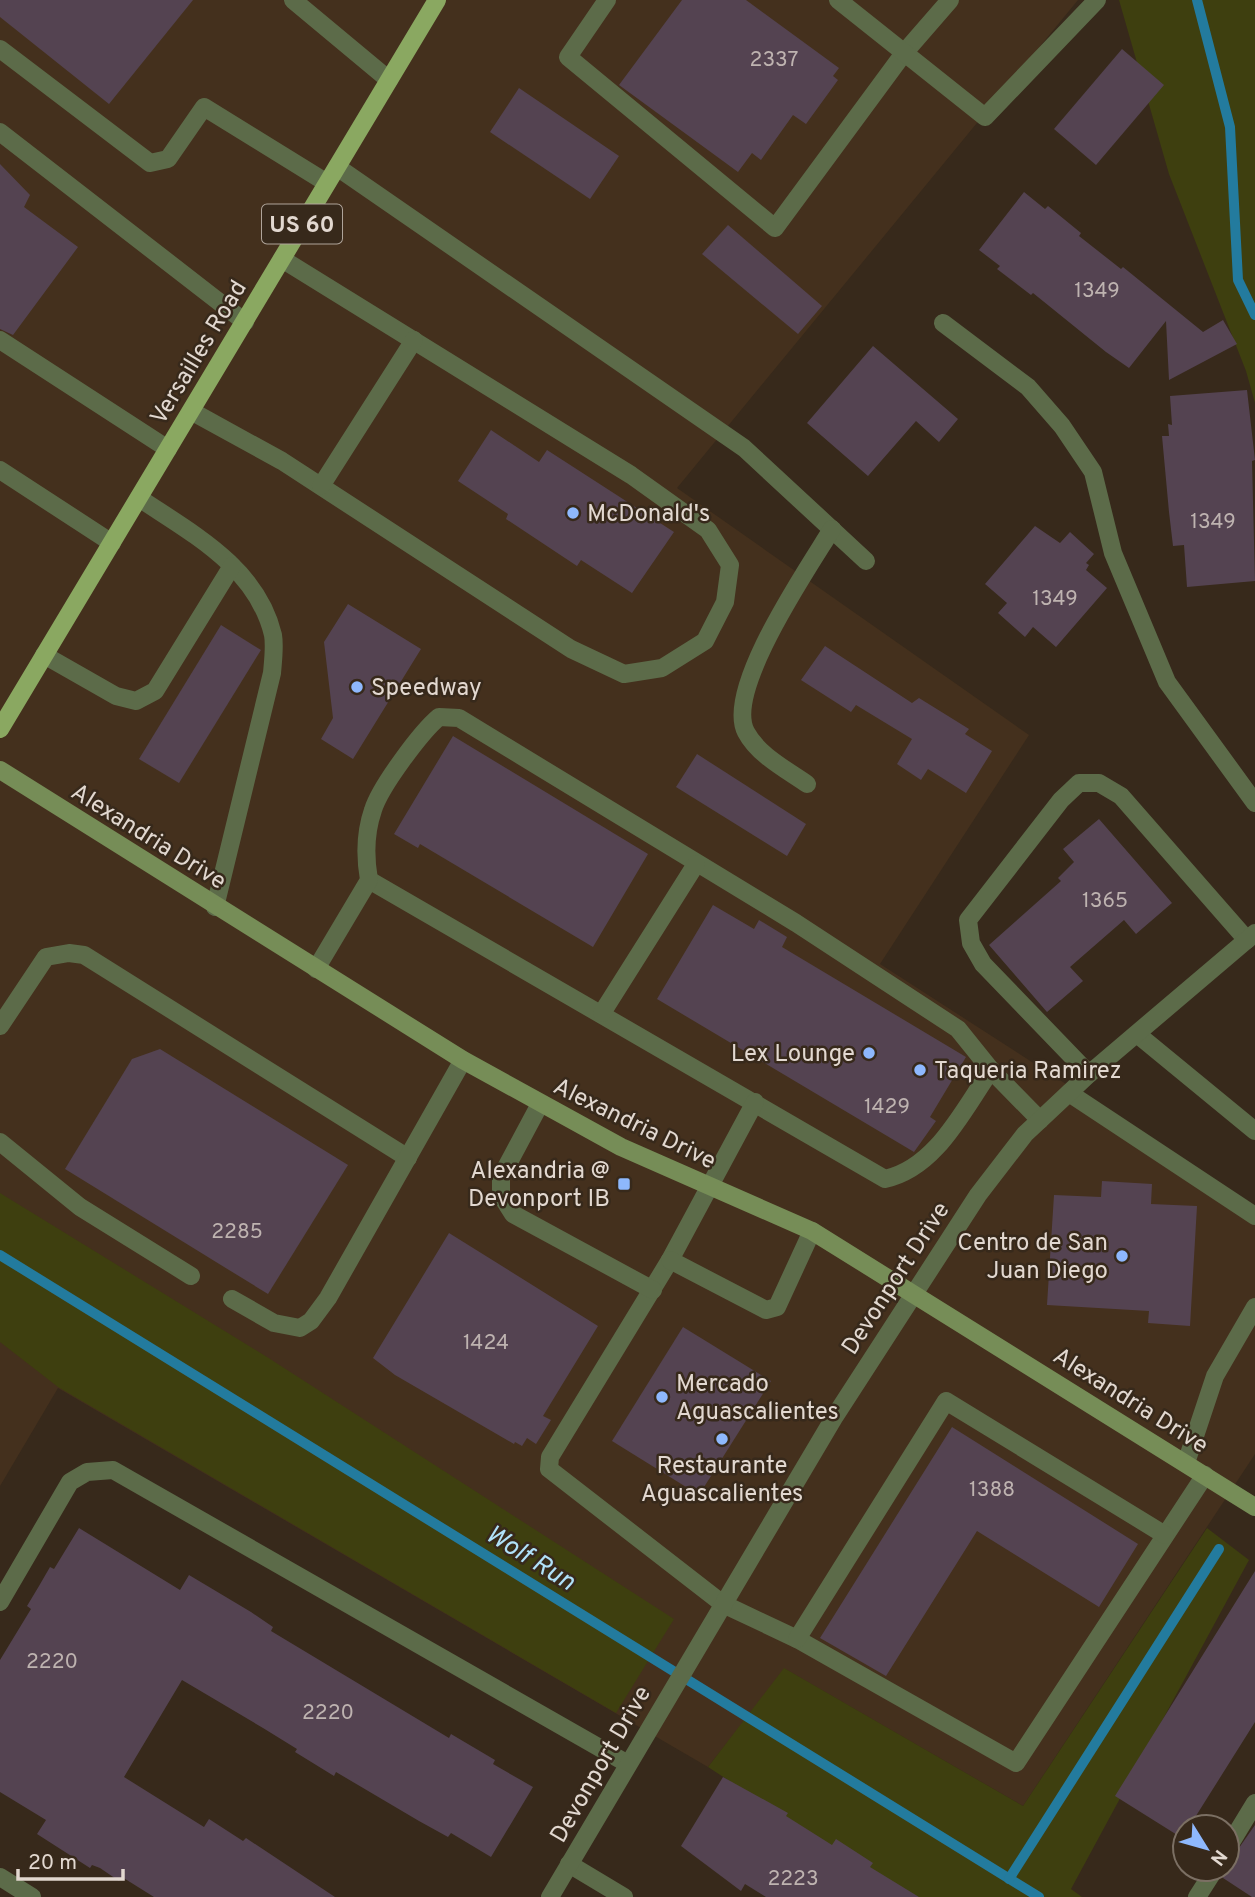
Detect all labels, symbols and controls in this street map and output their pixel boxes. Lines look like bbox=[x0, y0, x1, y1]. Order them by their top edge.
house number: 2337 bbox=[750, 47, 798, 74]
road number: US 60 bbox=[262, 204, 342, 244]
street label: Versailles Road bbox=[145, 275, 255, 431]
house number: 1349 bbox=[1074, 278, 1120, 305]
place label: McDonald's bbox=[587, 500, 710, 530]
marker: McDonald's bbox=[565, 505, 581, 521]
house number: 1349 bbox=[1190, 509, 1236, 536]
house number: 1349 bbox=[1032, 586, 1078, 613]
place label: Speedway bbox=[371, 674, 482, 704]
marker: Speedway bbox=[349, 679, 365, 695]
street label: Alexandria Drive bbox=[65, 778, 231, 897]
house number: 1365 bbox=[1082, 888, 1128, 915]
place label: Lex Lounge bbox=[731, 1040, 855, 1070]
marker: Lex Lounge bbox=[861, 1045, 877, 1061]
place label: Taqueria Ramirez bbox=[934, 1057, 1122, 1087]
marker: Taqueria Ramirez bbox=[912, 1062, 928, 1078]
street label: Alexandria Drive bbox=[548, 1072, 720, 1177]
house number: 1429 bbox=[864, 1094, 910, 1121]
place label: Alexandria @ Devonport IB bbox=[468, 1157, 610, 1215]
marker: Alexandria @ Devonport IB bbox=[616, 1176, 632, 1192]
street label: Devonport Drive bbox=[836, 1197, 957, 1361]
house number: 2285 bbox=[211, 1219, 263, 1246]
place label: Centro de San Juan Diego bbox=[957, 1229, 1108, 1287]
marker: Centro de San Juan Diego bbox=[1114, 1248, 1130, 1264]
house number: 1424 bbox=[463, 1330, 509, 1357]
street label: Alexandria Drive bbox=[1047, 1342, 1213, 1461]
place label: Mercado Aguascalientes bbox=[676, 1370, 839, 1428]
marker: Mercado Aguascalientes bbox=[654, 1389, 670, 1405]
marker: Restaurante Aguascalientes bbox=[714, 1431, 730, 1447]
place label: Restaurante Aguascalientes bbox=[641, 1452, 803, 1510]
house number: 1388 bbox=[969, 1477, 1015, 1504]
water label: Wolf Run bbox=[479, 1519, 581, 1599]
house number: 2220 bbox=[26, 1649, 78, 1676]
street label: Devonport Drive bbox=[545, 1681, 659, 1849]
house number: 2220 bbox=[302, 1700, 354, 1727]
north arrow bbox=[1171, 1813, 1241, 1883]
scale bar bbox=[18, 1838, 122, 1882]
text: N bbox=[1204, 1844, 1232, 1870]
text: 20 m bbox=[28, 1850, 77, 1877]
house number: 2223 bbox=[767, 1866, 819, 1893]

